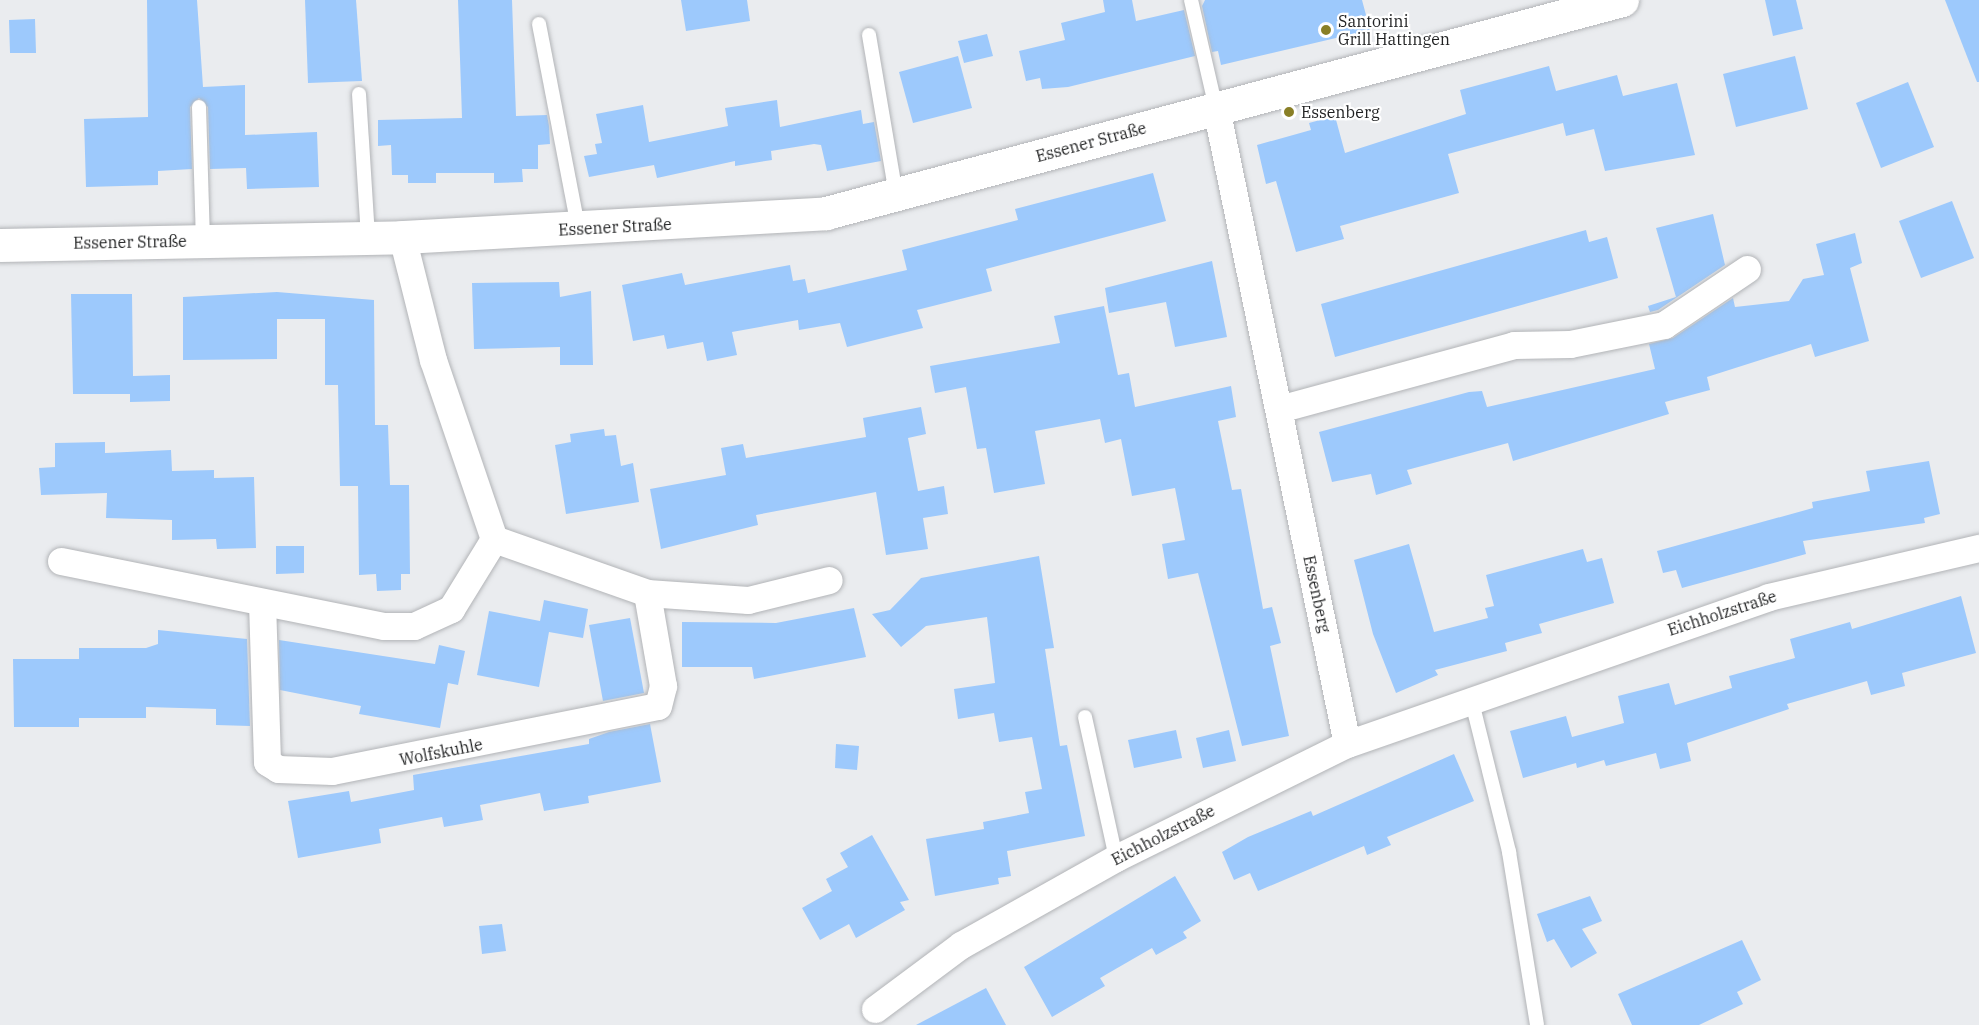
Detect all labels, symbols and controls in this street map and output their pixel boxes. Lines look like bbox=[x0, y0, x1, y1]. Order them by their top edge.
place label: Santorini Grill Hattingen bbox=[1338, 11, 1450, 49]
marker: Santorini Grill Hattingen bbox=[1319, 23, 1333, 37]
place label: Essenberg bbox=[1301, 102, 1380, 122]
marker: Essenberg bbox=[1282, 105, 1296, 119]
street label: Essener Straße bbox=[1034, 118, 1148, 166]
street label: Essener Straße bbox=[558, 214, 672, 240]
street label: Essener Straße bbox=[73, 231, 187, 253]
street label: Essenberg bbox=[1299, 554, 1335, 634]
street label: Eichholzstraße bbox=[1665, 586, 1779, 640]
street label: Wolfskuhle bbox=[398, 735, 484, 769]
street label: Eichholzstraße bbox=[1108, 801, 1218, 869]

